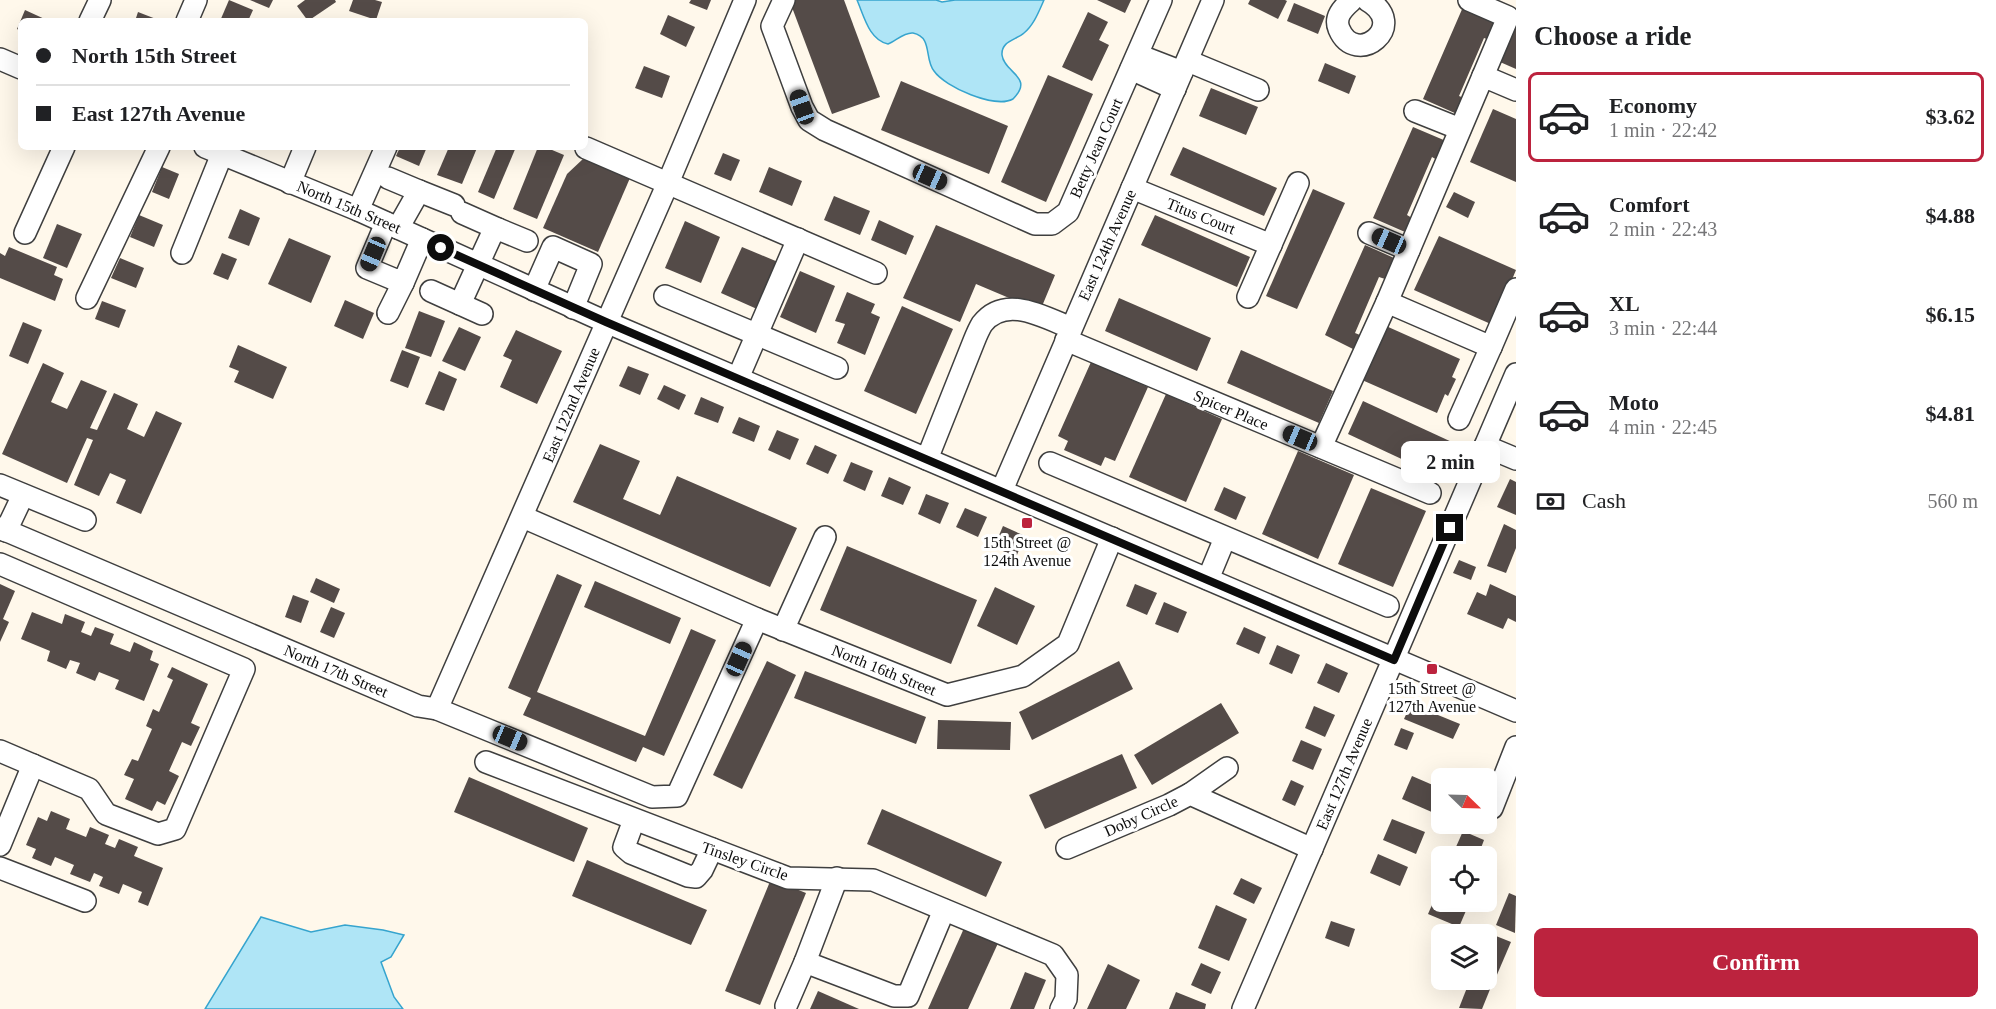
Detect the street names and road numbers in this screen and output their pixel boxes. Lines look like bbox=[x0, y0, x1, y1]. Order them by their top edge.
street label: Betty Jean Court bbox=[1066, 95, 1127, 201]
street label: North 15th Street bbox=[295, 177, 404, 237]
street label: East 124th Avenue bbox=[1075, 187, 1139, 303]
street label: Titus Court bbox=[1164, 194, 1238, 238]
street label: East 122nd Avenue bbox=[539, 345, 603, 465]
street label: Spicer Place bbox=[1191, 387, 1271, 434]
street label: North 17th Street bbox=[282, 641, 391, 701]
street label: North 16th Street bbox=[829, 641, 939, 699]
street label: East 127th Avenue bbox=[1313, 716, 1375, 832]
street label: Doby Circle bbox=[1102, 792, 1181, 841]
street label: Tinsley Circle bbox=[699, 838, 791, 885]

